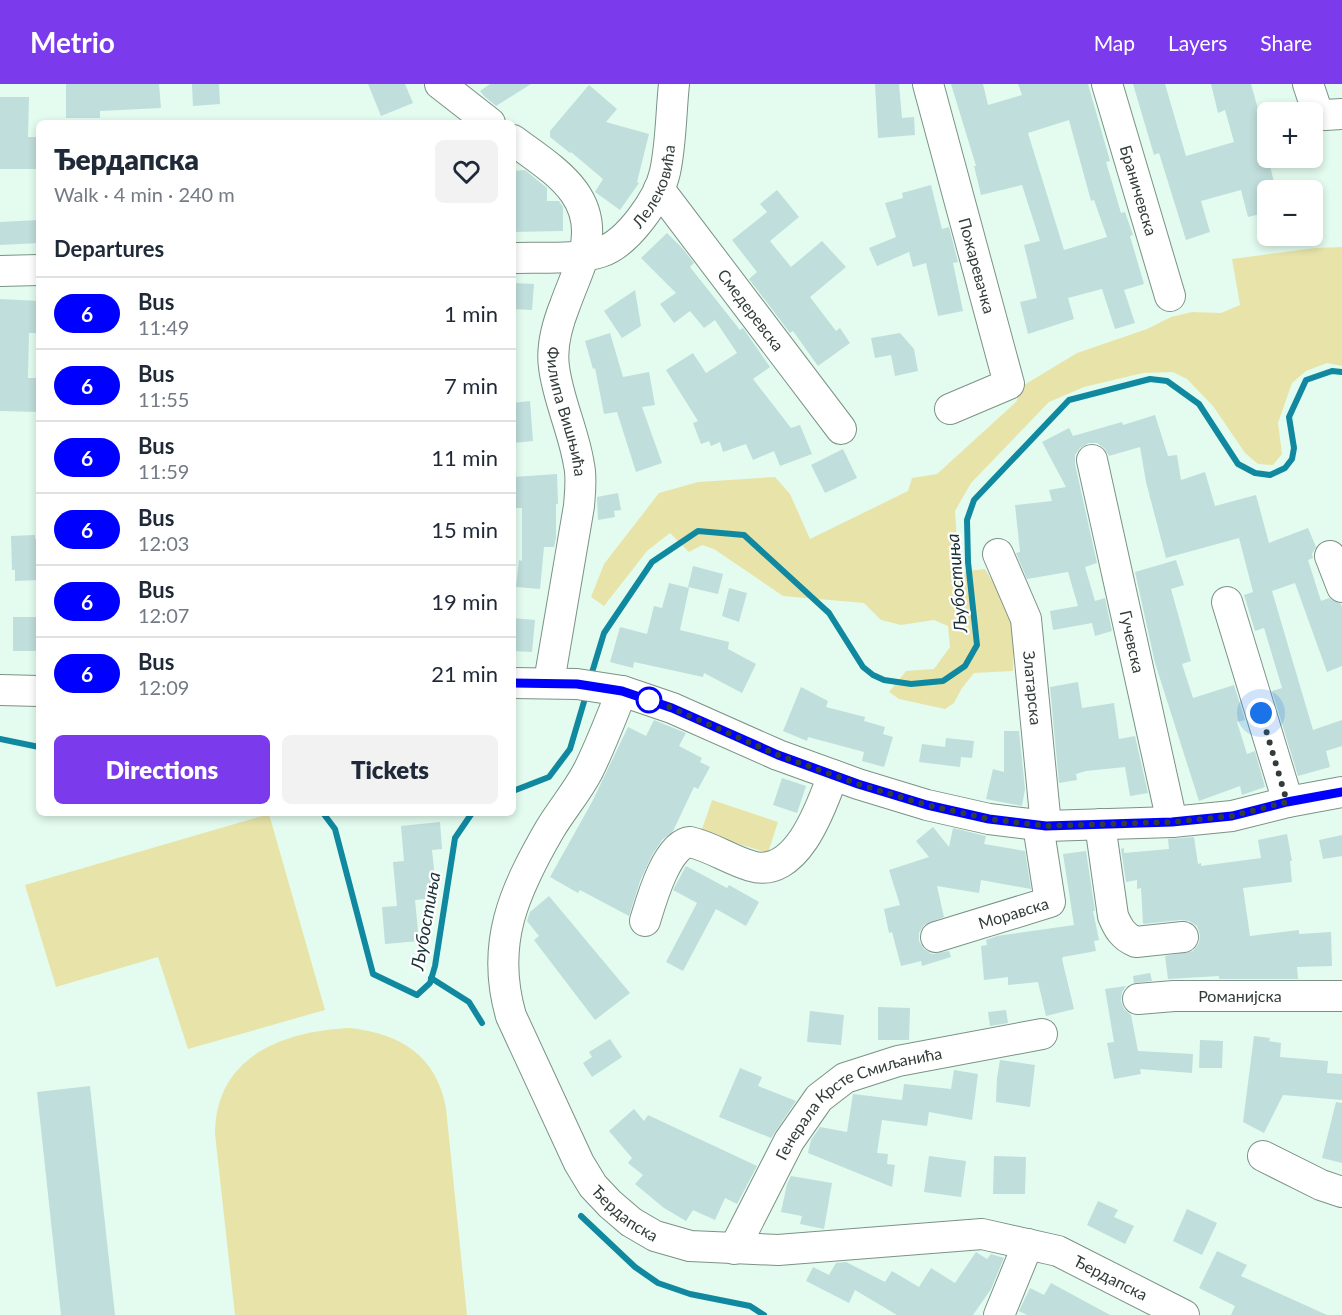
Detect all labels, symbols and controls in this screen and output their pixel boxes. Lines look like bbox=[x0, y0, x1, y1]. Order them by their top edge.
text: Metrio bbox=[30, 25, 115, 59]
text: Map bbox=[1094, 30, 1135, 55]
text: Layers bbox=[1168, 30, 1227, 55]
text: Share bbox=[1260, 30, 1312, 55]
map controls bbox=[1257, 102, 1323, 246]
button: + bbox=[1257, 102, 1323, 168]
button: heart bbox=[435, 140, 498, 203]
text: Ђердапска bbox=[54, 142, 199, 176]
street label: Браничевска bbox=[1117, 143, 1162, 238]
street label: Лелековића bbox=[627, 144, 678, 232]
button: − bbox=[1257, 180, 1323, 246]
text: Walk · 4 min · 240 m bbox=[54, 182, 235, 206]
street label: Пожаревачка bbox=[955, 215, 1000, 315]
text: Departures bbox=[54, 235, 164, 262]
street label: Смедеревска bbox=[714, 265, 788, 355]
text: Bus bbox=[138, 288, 174, 315]
text: 1 min bbox=[444, 300, 498, 327]
text: 6 bbox=[81, 301, 93, 326]
text: 11:49 bbox=[138, 315, 189, 339]
street label: Филипа Вишњића bbox=[544, 346, 591, 477]
text: Bus bbox=[138, 360, 174, 387]
text: 7 min bbox=[444, 372, 498, 399]
text: 6 bbox=[81, 373, 93, 398]
text: 11:55 bbox=[138, 387, 189, 411]
text: Bus bbox=[138, 432, 174, 459]
text: 11 min bbox=[431, 444, 498, 471]
text: 6 bbox=[81, 445, 93, 470]
text: 11:59 bbox=[138, 459, 189, 483]
text: Bus bbox=[138, 504, 174, 531]
text: 15 min bbox=[431, 516, 498, 543]
text: 6 bbox=[81, 517, 93, 542]
text: 12:03 bbox=[138, 531, 189, 555]
water label: Љубостиња bbox=[941, 533, 971, 635]
text: Bus bbox=[138, 576, 174, 603]
text: 19 min bbox=[431, 588, 498, 615]
text: 6 bbox=[81, 589, 93, 614]
text: 12:07 bbox=[138, 603, 189, 627]
street label: Гучевска bbox=[1116, 608, 1149, 675]
text: Bus bbox=[138, 648, 174, 675]
street label: Златарска bbox=[1020, 650, 1046, 726]
text: 21 min bbox=[431, 660, 498, 687]
text: 6 bbox=[81, 661, 93, 686]
text: 12:09 bbox=[138, 675, 189, 699]
unlabelled marker bbox=[636, 687, 662, 713]
your location bbox=[1246, 698, 1276, 728]
button: Directions bbox=[54, 735, 270, 804]
button: Tickets bbox=[282, 735, 498, 804]
water label: Љубостиња bbox=[405, 870, 444, 973]
street label: Моравска bbox=[976, 893, 1051, 932]
street label: Романијска bbox=[1198, 986, 1282, 1005]
street label: Генерала Крсте Смиљанића bbox=[771, 1043, 943, 1163]
street label: Ђердапска bbox=[588, 1181, 662, 1245]
street label: Ђердапска bbox=[1071, 1251, 1151, 1304]

